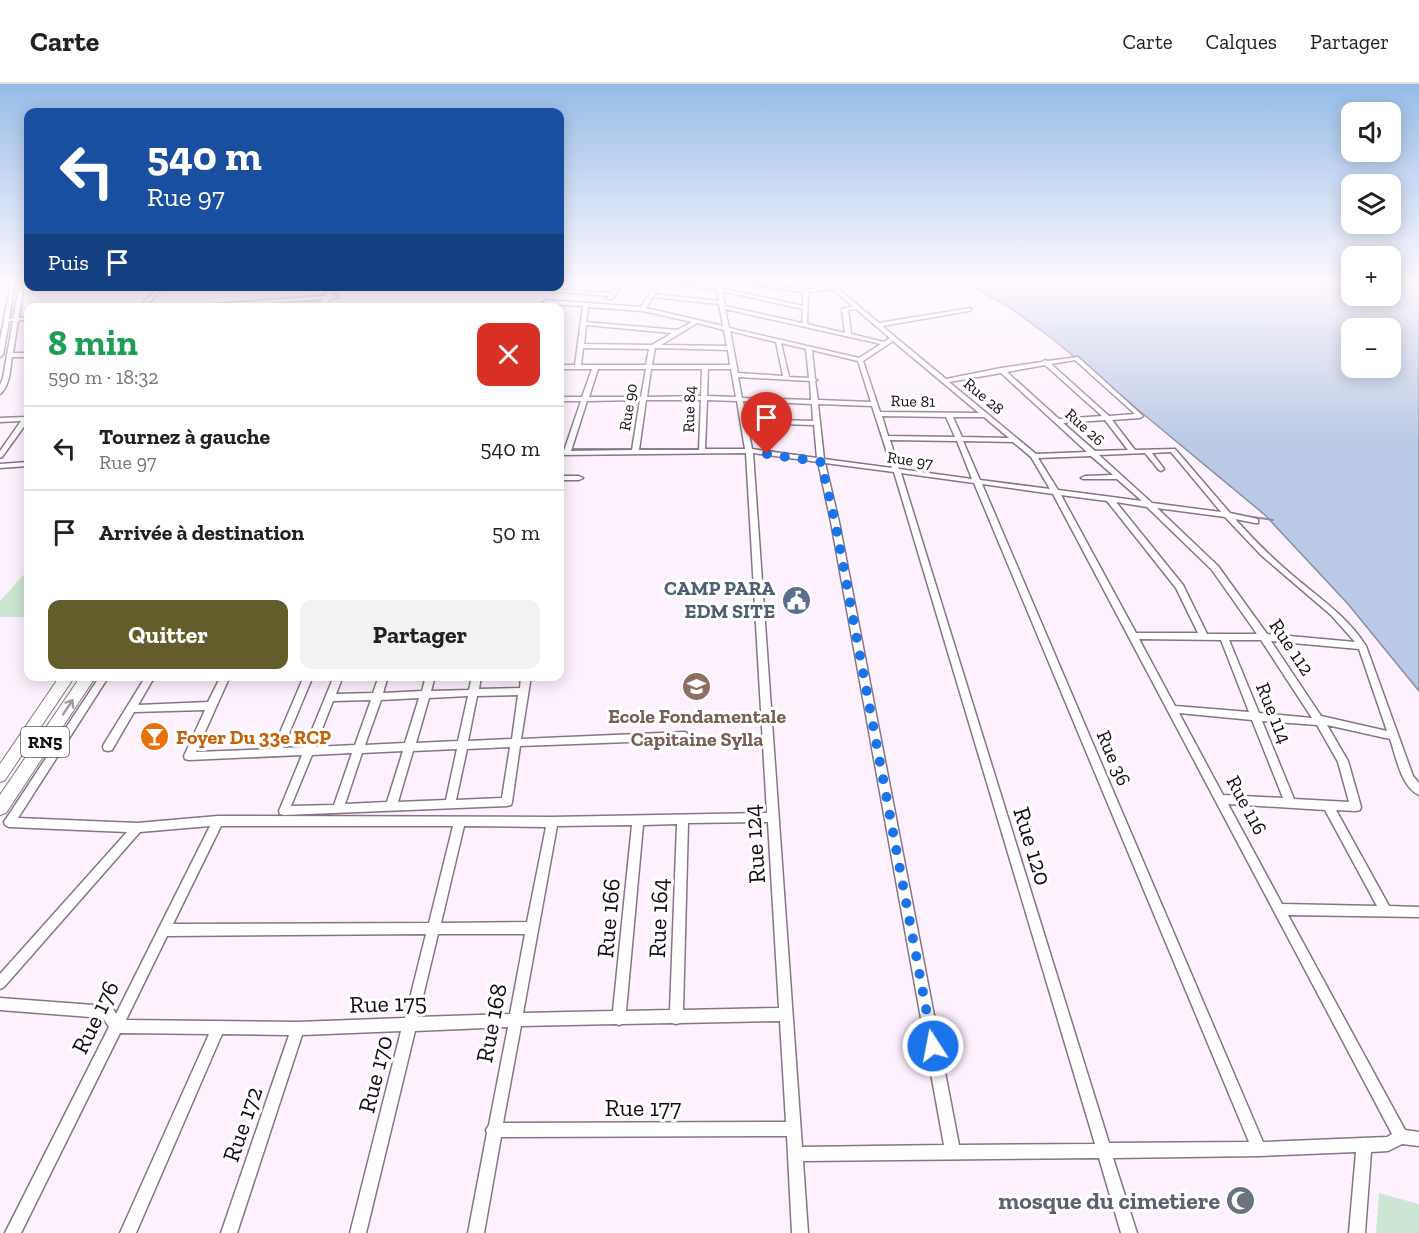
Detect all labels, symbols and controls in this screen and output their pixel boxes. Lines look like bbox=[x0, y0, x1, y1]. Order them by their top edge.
text: Carte bbox=[30, 25, 99, 58]
text: Carte bbox=[1122, 29, 1173, 54]
text: Calques bbox=[1206, 29, 1277, 54]
text: Partager bbox=[1310, 29, 1389, 54]
map controls bbox=[1341, 102, 1401, 378]
button: sound bbox=[1341, 102, 1401, 162]
text: 540 m bbox=[147, 130, 262, 181]
icon: left bbox=[48, 132, 126, 210]
button: layers bbox=[1341, 174, 1401, 234]
text: Rue 97 bbox=[147, 181, 225, 213]
icon: arrive bbox=[101, 246, 134, 279]
button: + bbox=[1341, 246, 1401, 306]
text: Puis bbox=[48, 249, 89, 276]
button: − bbox=[1341, 318, 1401, 378]
text: 8 min bbox=[48, 321, 138, 364]
button: close bbox=[477, 323, 540, 386]
text: 590 m · 18:32 bbox=[48, 365, 159, 389]
street label: Rue 28 bbox=[960, 374, 1008, 418]
street label: Rue 90 bbox=[615, 382, 641, 432]
street label: Rue 84 bbox=[679, 385, 699, 433]
street label: Rue 81 bbox=[890, 391, 936, 411]
pin bbox=[741, 392, 792, 454]
icon: arrive bbox=[750, 401, 783, 434]
street label: Rue 26 bbox=[1061, 404, 1109, 450]
text: Tournez à gauche bbox=[99, 423, 270, 450]
icon: left bbox=[48, 432, 81, 465]
text: 540 m bbox=[480, 435, 540, 462]
street label: Rue 97 bbox=[886, 447, 935, 473]
text: Rue 97 bbox=[99, 450, 157, 474]
icon: arrive bbox=[48, 516, 81, 549]
text: Arrivée à destination bbox=[99, 519, 304, 546]
text: 50 m bbox=[492, 519, 540, 546]
place label: CAMP PARA EDM SITE bbox=[664, 576, 775, 623]
public building icon: CAMP PARA EDM SITE bbox=[780, 584, 812, 616]
button: Quitter bbox=[48, 600, 288, 669]
button: Partager bbox=[300, 600, 540, 669]
street label: Rue 112 bbox=[1264, 614, 1320, 680]
school or university icon: Ecole Fondamentale Capitaine Sylla bbox=[681, 670, 713, 702]
street label: Rue 114 bbox=[1251, 679, 1297, 747]
one-way arrow bbox=[62, 700, 74, 716]
place label: Ecole Fondamentale Capitaine Sylla bbox=[608, 704, 786, 751]
bar icon: Foyer Du 33e RCP bbox=[139, 721, 171, 753]
place label: Foyer Du 33e RCP bbox=[176, 725, 331, 749]
road number: RN5 bbox=[21, 727, 69, 757]
street label: Rue 36 bbox=[1092, 727, 1136, 789]
street label: Rue 116 bbox=[1221, 771, 1273, 839]
street label: Rue 124 bbox=[737, 803, 771, 885]
street label: Rue 120 bbox=[1007, 803, 1059, 889]
street label: Rue 166 bbox=[590, 877, 626, 959]
street label: Rue 164 bbox=[642, 877, 674, 958]
street label: Rue 176 bbox=[65, 976, 125, 1058]
street label: Rue 168 bbox=[469, 981, 513, 1065]
street label: Rue 175 bbox=[349, 987, 427, 1019]
position arrow bbox=[901, 1014, 965, 1078]
street label: Rue 170 bbox=[351, 1032, 399, 1116]
street label: Rue 172 bbox=[216, 1083, 268, 1165]
street label: Rue 177 bbox=[605, 1093, 681, 1122]
mosque icon: mosque du cimetiere bbox=[1225, 1184, 1257, 1216]
place label: mosque du cimetiere bbox=[998, 1186, 1220, 1215]

